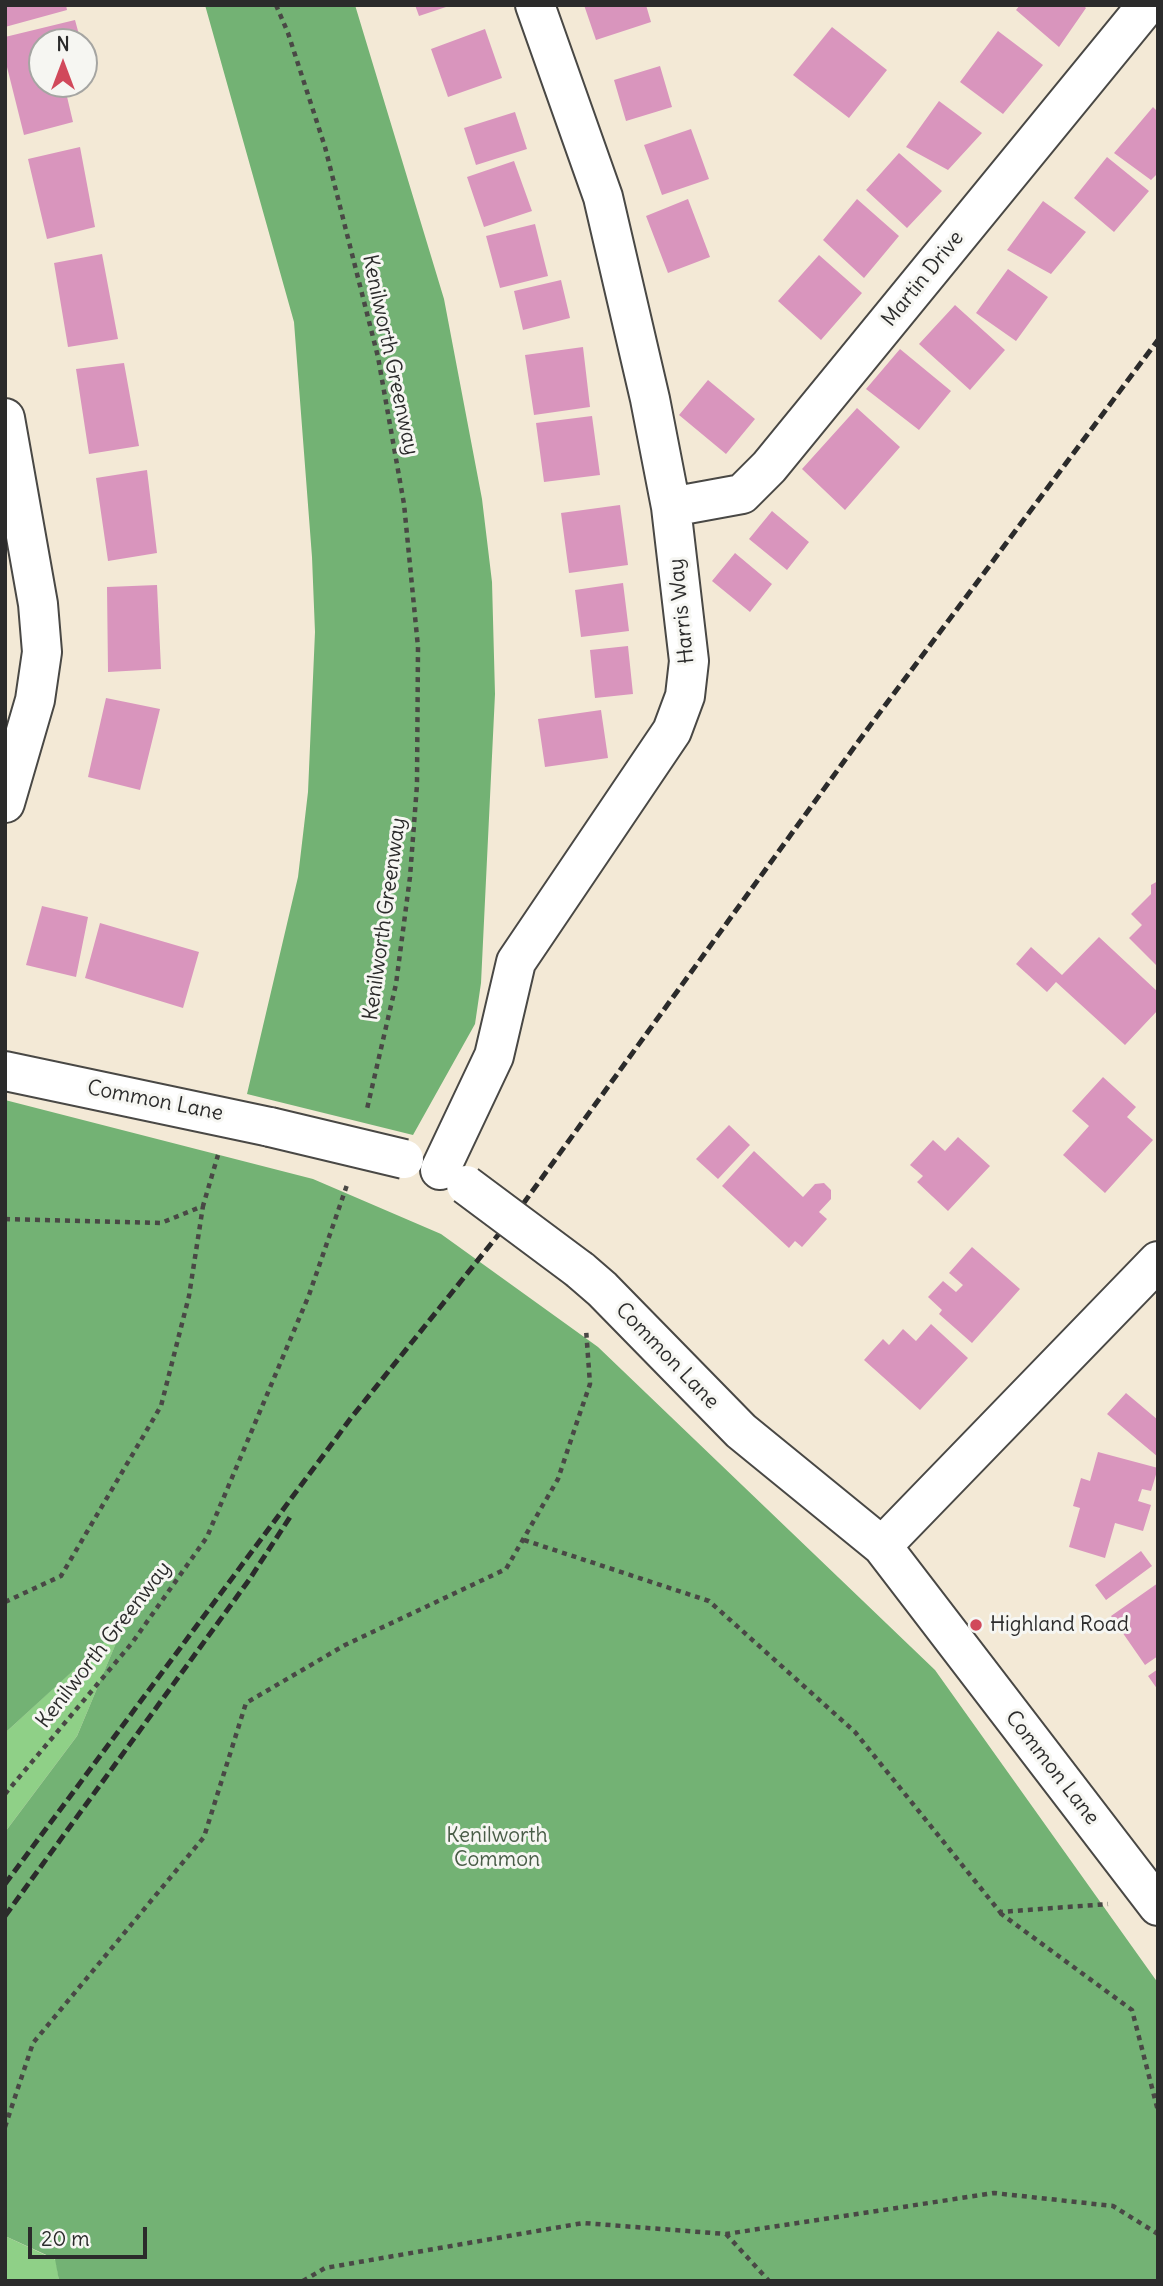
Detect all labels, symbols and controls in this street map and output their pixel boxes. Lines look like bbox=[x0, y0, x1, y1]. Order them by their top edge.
north arrow bbox=[28, 28, 98, 98]
text: N bbox=[56, 32, 70, 56]
street label: Martin Drive bbox=[877, 226, 969, 332]
street label: Kenilworth Greenway bbox=[356, 252, 424, 458]
street label: Harris Way bbox=[664, 557, 700, 665]
street label: Kenilworth Greenway bbox=[358, 816, 412, 1022]
street label: Common Lane bbox=[85, 1075, 225, 1127]
street label: Common Lane bbox=[610, 1298, 724, 1414]
street label: Kenilworth Greenway bbox=[31, 1557, 177, 1733]
place label: Highland Road bbox=[990, 1612, 1129, 1638]
marker: Highland Road bbox=[968, 1617, 984, 1633]
street label: Common Lane bbox=[1000, 1706, 1104, 1830]
park label: Kenilworth Common bbox=[446, 1823, 548, 1873]
scale bar bbox=[32, 2212, 150, 2256]
text: 20 m bbox=[41, 2225, 90, 2252]

